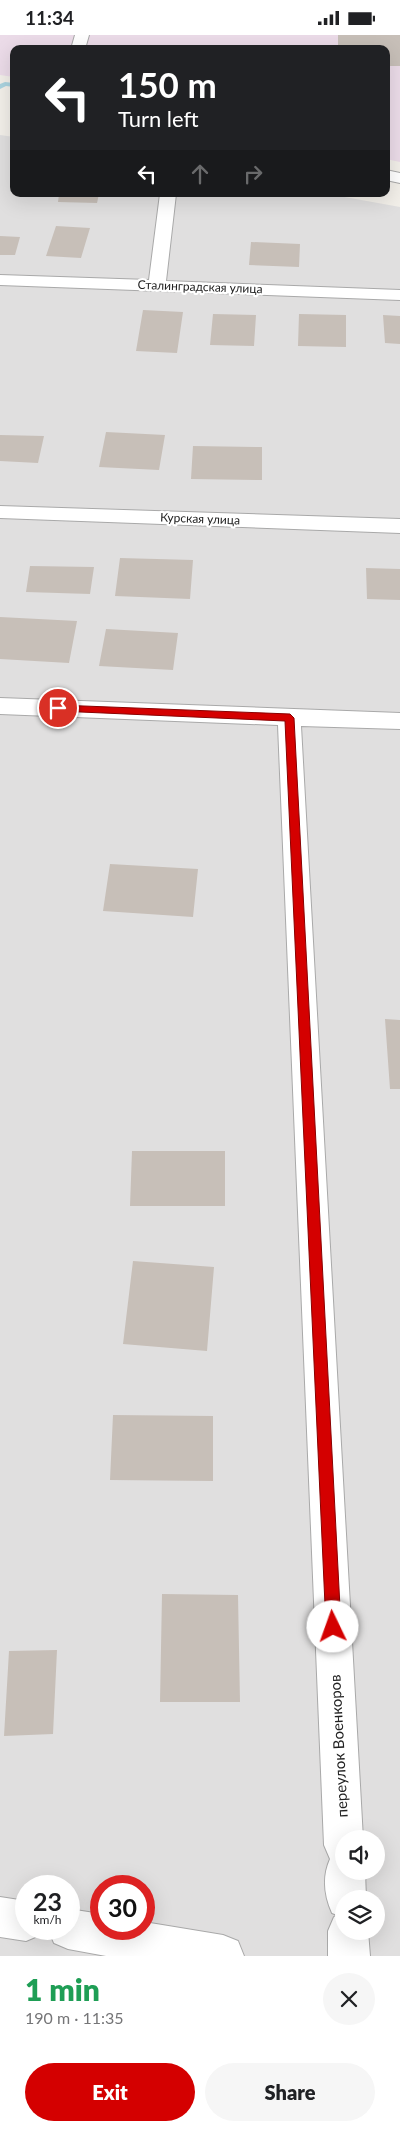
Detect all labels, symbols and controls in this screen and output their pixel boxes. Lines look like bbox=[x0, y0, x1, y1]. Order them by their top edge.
text: 11:34 bbox=[25, 6, 74, 29]
text: 150 m bbox=[118, 63, 217, 105]
icon: left bbox=[35, 65, 100, 130]
text: Turn left bbox=[118, 105, 199, 132]
icon: left bbox=[133, 160, 161, 188]
icon: ahead bbox=[186, 160, 214, 188]
icon: right bbox=[239, 160, 267, 188]
street label: Сталинградская улица bbox=[137, 277, 263, 296]
street label: Курская улица bbox=[160, 510, 240, 527]
pin bbox=[37, 687, 79, 729]
icon: arrive bbox=[44, 694, 72, 722]
position arrow bbox=[306, 1600, 358, 1652]
street label: переулок Военкоров bbox=[325, 1674, 351, 1818]
map controls bbox=[335, 1830, 385, 1940]
button: sound bbox=[335, 1830, 385, 1880]
speed limit sign: 30 bbox=[90, 1875, 155, 1940]
text: 23 bbox=[33, 1886, 62, 1916]
button: layers bbox=[335, 1890, 385, 1940]
text: km/h bbox=[33, 1912, 62, 1927]
text: 1 min bbox=[25, 1971, 100, 2007]
button: close bbox=[323, 1973, 375, 2025]
text: 190 m · 11:35 bbox=[25, 2008, 124, 2027]
button: Exit bbox=[25, 2063, 195, 2121]
button: Share bbox=[205, 2063, 375, 2121]

